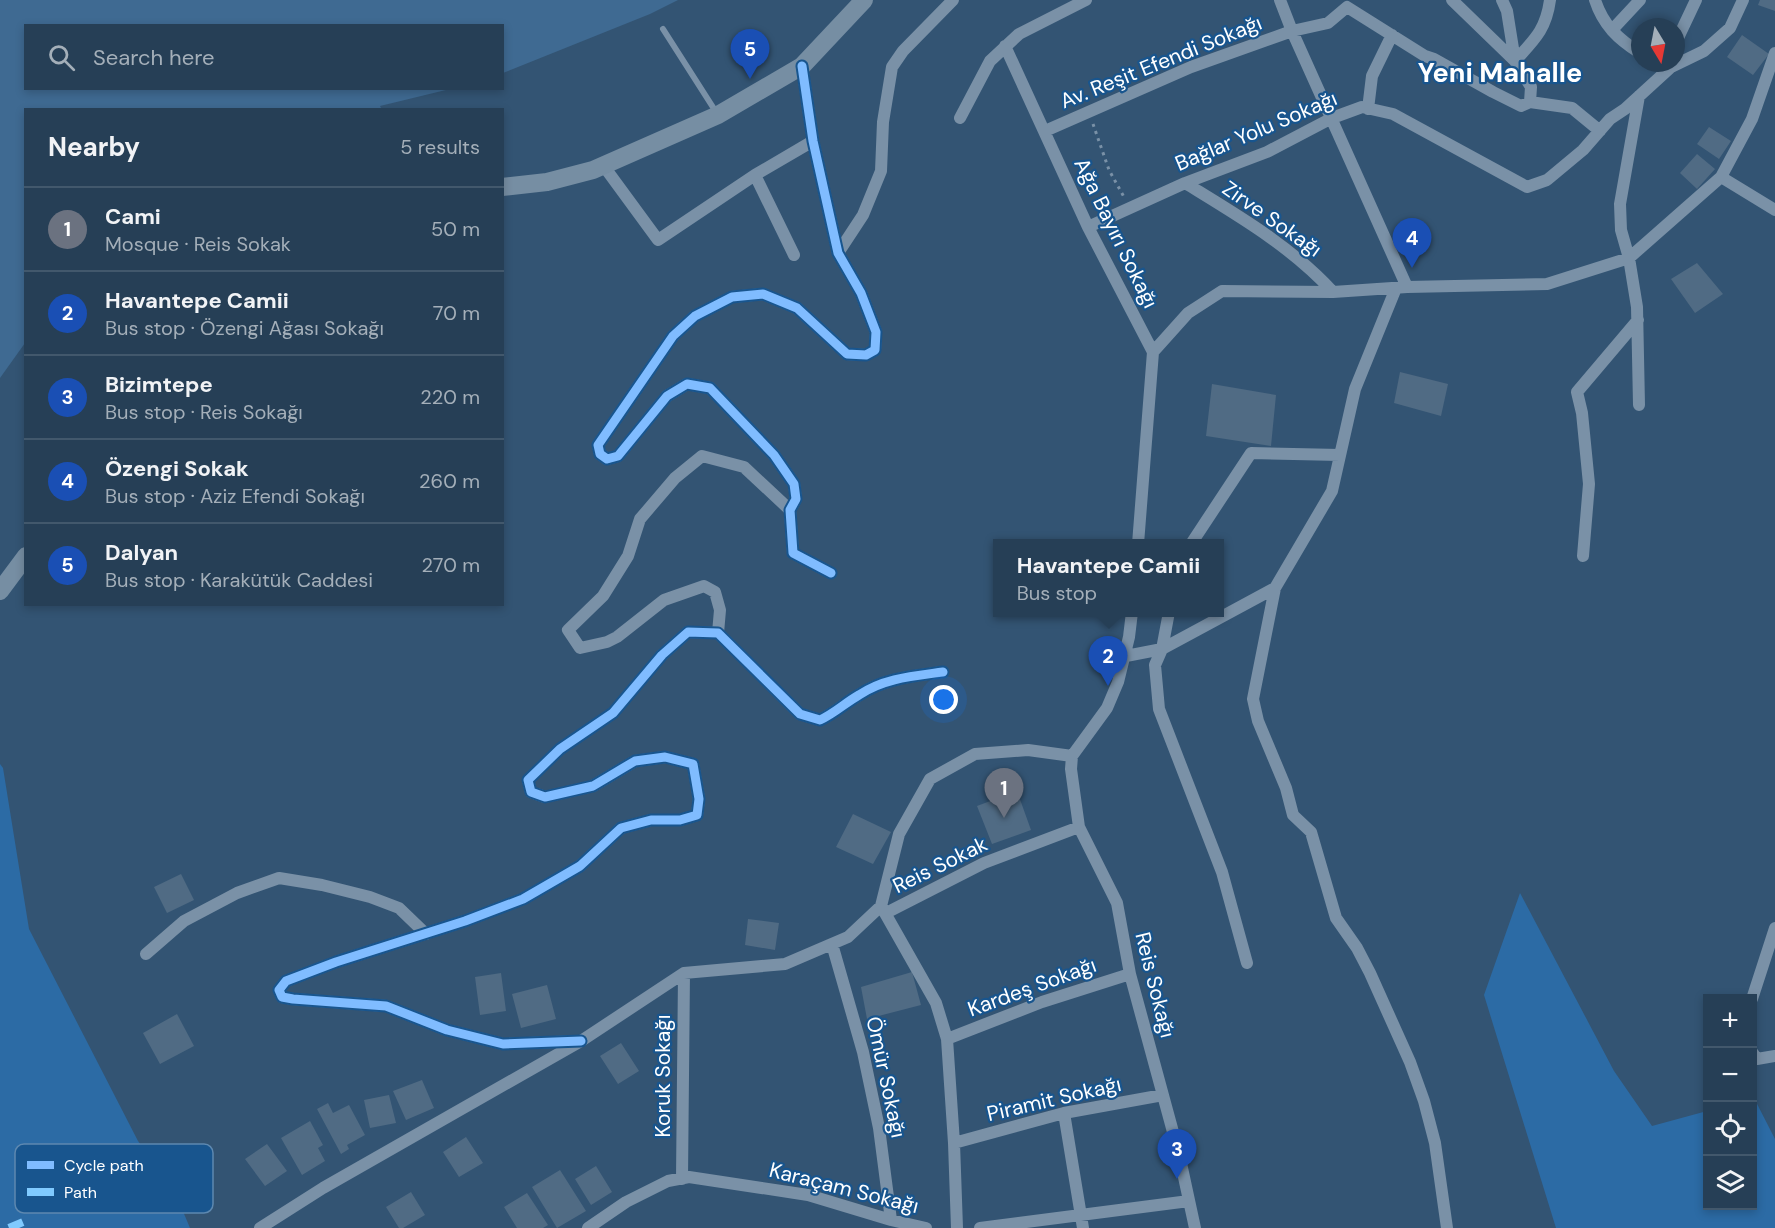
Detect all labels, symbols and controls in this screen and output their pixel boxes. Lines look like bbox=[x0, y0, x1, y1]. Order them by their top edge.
street label: Av. Reşit Efendi Sokağı bbox=[1056, 9, 1266, 115]
north arrow bbox=[1631, 18, 1685, 72]
search box bbox=[24, 24, 504, 90]
pin: 5 bbox=[730, 29, 770, 79]
icon: search bbox=[45, 41, 78, 74]
text: Search here bbox=[93, 43, 214, 72]
district label: Yeni Mahalle bbox=[1418, 55, 1582, 90]
street label: Bağlar Yolu Sokağı bbox=[1171, 84, 1341, 178]
text: Nearby bbox=[48, 130, 140, 164]
text: 5 results bbox=[400, 134, 480, 160]
street label: Ağa Bayırı Sokağı bbox=[1068, 153, 1164, 313]
street label: Zirve Sokağı bbox=[1217, 174, 1327, 264]
text: Cami bbox=[105, 202, 161, 231]
text: 1 bbox=[64, 216, 71, 242]
text: 50 m bbox=[431, 216, 480, 242]
pin: 4 bbox=[1392, 218, 1432, 268]
text: Mosque · Reis Sokak bbox=[105, 231, 291, 257]
text: Havantepe Camii bbox=[105, 286, 289, 315]
text: 2 bbox=[62, 300, 73, 326]
text: 70 m bbox=[433, 300, 480, 326]
text: Bus stop · Özengi Ağası Sokağı bbox=[105, 315, 384, 341]
text: Bizimtepe bbox=[105, 370, 213, 399]
text: 3 bbox=[61, 384, 74, 410]
text: 220 m bbox=[420, 384, 480, 410]
text: Bus stop · Reis Sokağı bbox=[105, 399, 303, 425]
text: Özengi Sokak bbox=[105, 454, 249, 483]
text: 4 bbox=[61, 468, 74, 494]
text: 260 m bbox=[419, 468, 480, 494]
text: Bus stop · Aziz Efendi Sokağı bbox=[105, 483, 365, 509]
text: Dalyan bbox=[105, 538, 178, 567]
popup bbox=[993, 539, 1224, 617]
text: Havantepe Camii bbox=[1017, 551, 1200, 580]
text: 5 bbox=[61, 552, 74, 578]
text: 270 m bbox=[422, 552, 480, 578]
text: Bus stop · Karakütük Caddesi bbox=[105, 567, 373, 593]
text: Bus stop bbox=[1017, 580, 1097, 606]
pin: 2 bbox=[1088, 636, 1128, 686]
your location bbox=[929, 685, 958, 714]
pin: 1 bbox=[984, 768, 1024, 818]
street label: Reis Sokak bbox=[888, 830, 992, 900]
street label: Reis Sokağı bbox=[1128, 929, 1182, 1041]
street label: Kardeş Sokağı bbox=[964, 951, 1100, 1023]
map controls bbox=[1703, 994, 1757, 1210]
button: + bbox=[1703, 994, 1757, 1048]
street label: Ömür Sokağı bbox=[859, 1014, 913, 1140]
street label: Koruk Sokağı bbox=[649, 1015, 677, 1137]
button: − bbox=[1703, 1048, 1757, 1102]
street label: Piramit Sokağı bbox=[984, 1070, 1124, 1128]
button: locate bbox=[1703, 1102, 1757, 1156]
pin: 3 bbox=[1158, 1130, 1196, 1179]
legend bbox=[15, 1144, 213, 1213]
text: Cycle path bbox=[64, 1155, 144, 1176]
street label: Karaçam Sokağı bbox=[766, 1156, 922, 1220]
button: layers bbox=[1703, 1156, 1757, 1210]
text: Path bbox=[64, 1182, 97, 1203]

